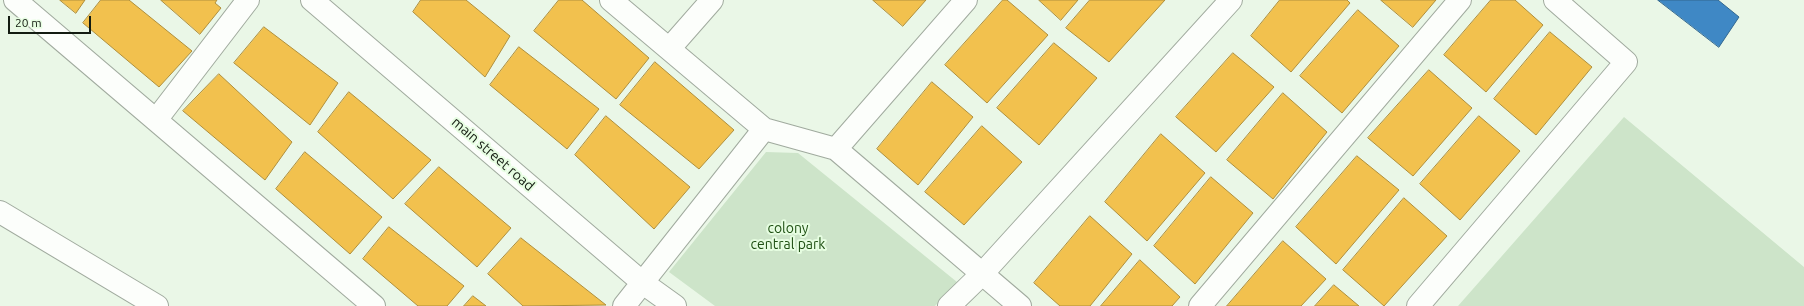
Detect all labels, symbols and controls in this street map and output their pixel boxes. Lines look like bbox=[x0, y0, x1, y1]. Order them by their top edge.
scale bar bbox=[10, 8, 93, 34]
text: 20 m bbox=[15, 16, 42, 29]
street label: main street road bbox=[448, 114, 538, 194]
park label: colony central park bbox=[751, 220, 825, 252]

